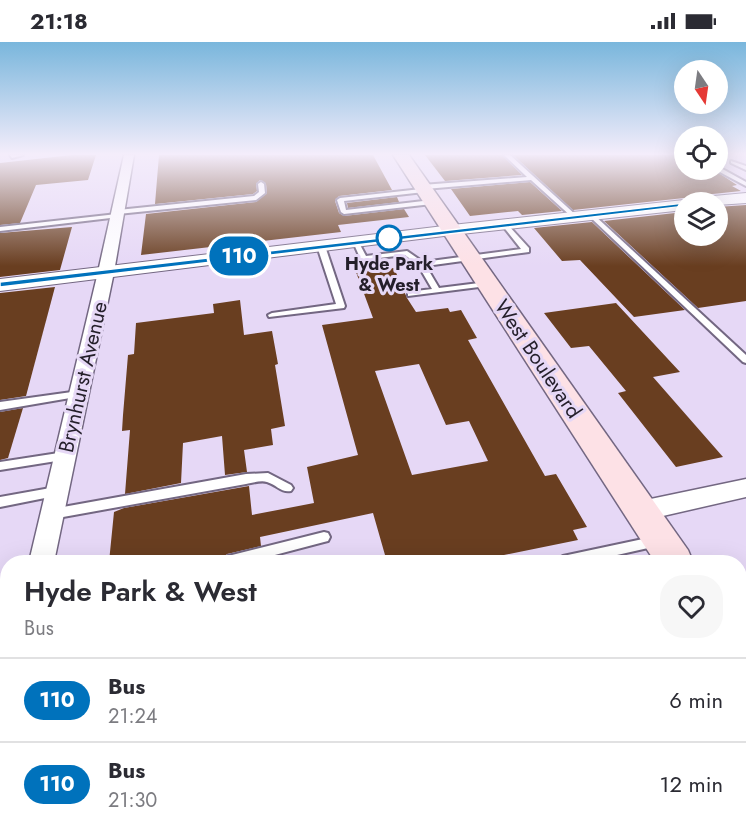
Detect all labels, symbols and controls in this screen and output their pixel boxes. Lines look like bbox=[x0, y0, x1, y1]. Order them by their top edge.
text: 21:18 bbox=[30, 5, 88, 37]
north arrow bbox=[674, 60, 728, 114]
map controls bbox=[674, 60, 728, 246]
button: locate bbox=[674, 126, 728, 180]
button: layers bbox=[674, 192, 728, 246]
marker: Hyde Park & West bbox=[376, 225, 402, 251]
line badge: 110 bbox=[204, 236, 274, 276]
text: 110 bbox=[221, 241, 257, 271]
place label: Hyde Park & West bbox=[345, 251, 434, 298]
street label: West Boulevard bbox=[487, 293, 589, 425]
street label: Brynhurst Avenue bbox=[51, 298, 115, 456]
text: Hyde Park & West bbox=[24, 571, 257, 612]
button: heart bbox=[660, 575, 723, 638]
text: Bus bbox=[24, 614, 54, 643]
text: Bus bbox=[108, 670, 145, 702]
text: 6 min bbox=[669, 684, 723, 716]
text: 110 bbox=[39, 685, 75, 715]
text: 21:24 bbox=[108, 702, 157, 731]
text: Bus bbox=[108, 754, 145, 786]
text: 12 min bbox=[660, 768, 723, 800]
text: 110 bbox=[39, 769, 75, 799]
text: 21:30 bbox=[108, 786, 157, 815]

